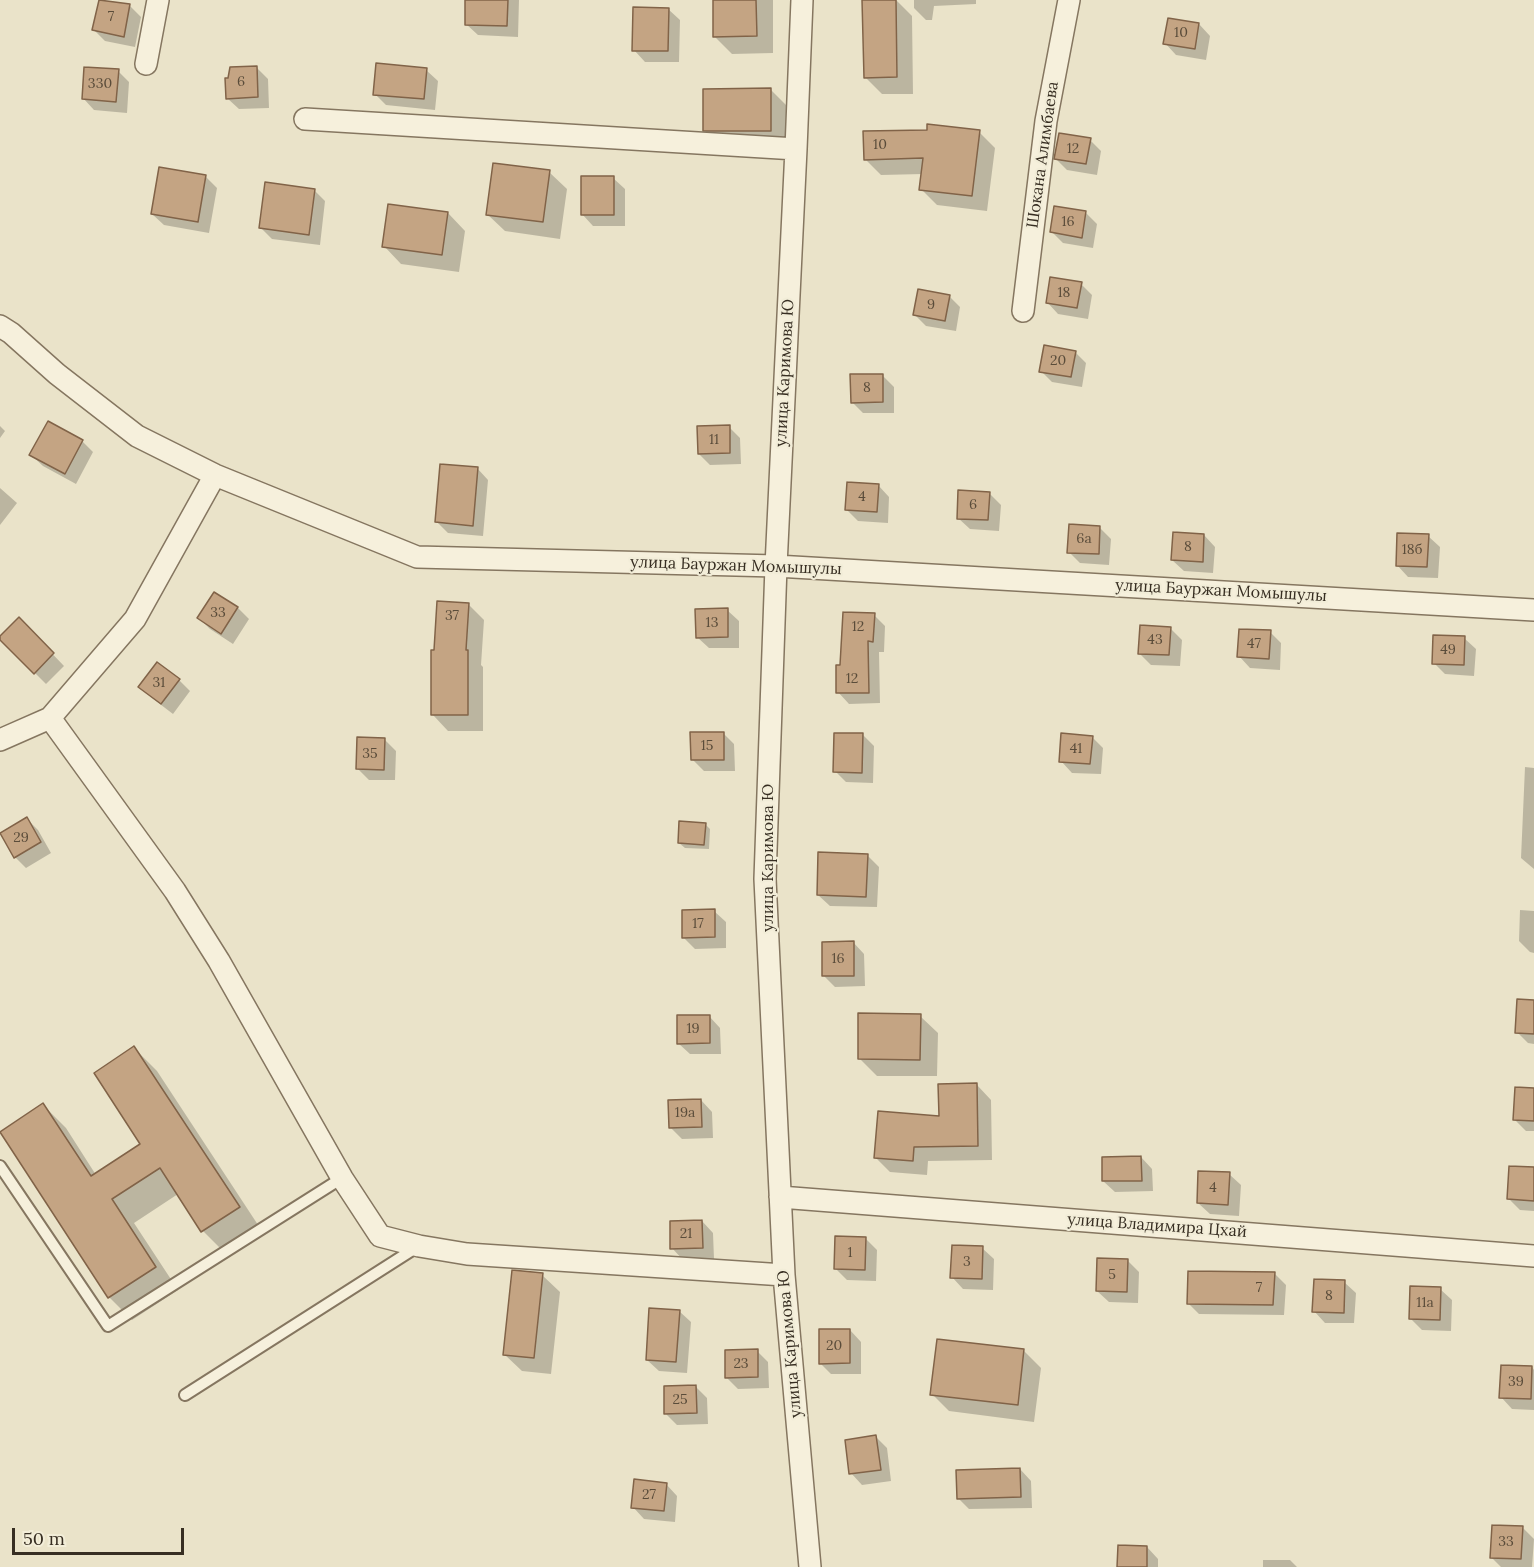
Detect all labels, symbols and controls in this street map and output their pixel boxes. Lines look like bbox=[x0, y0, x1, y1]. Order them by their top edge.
house number: 7 bbox=[108, 9, 114, 25]
house number: 10 bbox=[1174, 25, 1188, 41]
house number: 6 bbox=[237, 74, 245, 90]
house number: 330 bbox=[88, 76, 112, 92]
street label: Шокана Алимбаева bbox=[1023, 80, 1063, 230]
house number: 10 bbox=[873, 137, 887, 153]
house number: 12 bbox=[1067, 141, 1079, 157]
house number: 16 bbox=[1061, 214, 1075, 230]
house number: 18 bbox=[1058, 285, 1070, 301]
house number: 9 bbox=[927, 297, 935, 313]
street label: улица Каримова Ю bbox=[772, 299, 798, 447]
house number: 20 bbox=[1050, 353, 1066, 369]
house number: 8 bbox=[863, 380, 871, 396]
house number: 11 bbox=[709, 432, 719, 448]
house number: 4 bbox=[858, 489, 866, 505]
house number: 6 bbox=[969, 497, 977, 513]
house number: 6а bbox=[1076, 531, 1092, 547]
house number: 8 bbox=[1184, 539, 1192, 555]
house number: 18б bbox=[1402, 542, 1422, 558]
street label: улица Бауржан Момышулы bbox=[630, 553, 842, 579]
street label: улица Бауржан Момышулы bbox=[1115, 576, 1327, 606]
house number: 33 bbox=[210, 605, 226, 621]
house number: 37 bbox=[445, 608, 459, 624]
house number: 13 bbox=[706, 615, 718, 631]
house number: 12 bbox=[852, 619, 864, 635]
house number: 43 bbox=[1147, 632, 1163, 648]
house number: 47 bbox=[1247, 636, 1261, 652]
house number: 49 bbox=[1440, 642, 1456, 658]
house number: 12 bbox=[846, 671, 858, 687]
house number: 31 bbox=[153, 675, 165, 691]
house number: 15 bbox=[701, 738, 713, 754]
house number: 41 bbox=[1070, 741, 1082, 757]
house number: 35 bbox=[362, 746, 378, 762]
street label: улица Каримова Ю bbox=[758, 784, 778, 932]
house number: 29 bbox=[13, 830, 29, 846]
house number: 17 bbox=[692, 916, 704, 932]
house number: 16 bbox=[831, 951, 845, 967]
house number: 19 bbox=[686, 1021, 700, 1037]
house number: 19а bbox=[675, 1105, 695, 1121]
house number: 4 bbox=[1209, 1180, 1217, 1196]
street label: улица Владимира Цхай bbox=[1067, 1210, 1247, 1242]
house number: 21 bbox=[680, 1226, 692, 1242]
house number: 1 bbox=[847, 1245, 853, 1261]
house number: 3 bbox=[963, 1254, 971, 1270]
house number: 5 bbox=[1108, 1267, 1116, 1283]
street label: улица Каримова Ю bbox=[774, 1269, 806, 1419]
house number: 7 bbox=[1256, 1280, 1262, 1296]
house number: 8 bbox=[1325, 1288, 1333, 1304]
house number: 11а bbox=[1416, 1295, 1434, 1311]
house number: 20 bbox=[826, 1338, 842, 1354]
house number: 23 bbox=[733, 1356, 749, 1372]
house number: 39 bbox=[1508, 1374, 1524, 1390]
house number: 25 bbox=[672, 1392, 688, 1408]
house number: 27 bbox=[642, 1487, 656, 1503]
scale bar bbox=[15, 1516, 188, 1554]
text: 50 m bbox=[23, 1527, 65, 1550]
house number: 33 bbox=[1498, 1534, 1514, 1550]

